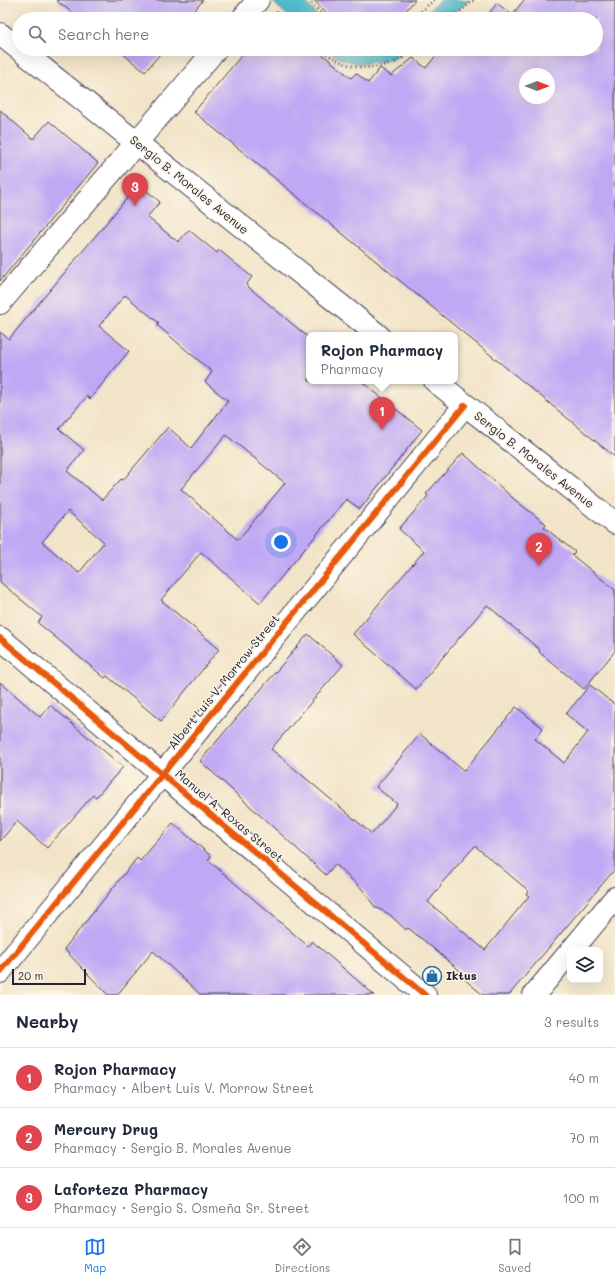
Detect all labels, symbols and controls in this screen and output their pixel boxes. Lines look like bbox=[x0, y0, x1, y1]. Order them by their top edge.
search box bbox=[12, 12, 603, 56]
icon: search bbox=[26, 23, 48, 45]
text: Search here bbox=[58, 24, 149, 44]
north arrow bbox=[519, 68, 555, 104]
street label: Sergio B. Morales Avenue bbox=[127, 131, 252, 237]
pin: 3 bbox=[122, 173, 148, 206]
popup bbox=[306, 332, 458, 384]
text: Rojon Pharmacy bbox=[321, 340, 443, 360]
text: Pharmacy bbox=[321, 360, 384, 377]
pin: 1 bbox=[369, 397, 395, 430]
street label: Sergio B. Morales Avenue bbox=[471, 407, 598, 511]
your location bbox=[271, 532, 291, 552]
pin: 2 bbox=[526, 533, 552, 566]
street label: Albert Luis V. Morrow Street bbox=[164, 611, 283, 752]
street label: Manuel A. Roxas Street bbox=[172, 765, 287, 865]
map controls bbox=[567, 947, 603, 983]
button: layers bbox=[567, 947, 603, 983]
shop icon: Iktus bbox=[421, 965, 443, 987]
scale bar bbox=[12, 967, 86, 986]
place label: Iktus bbox=[446, 967, 477, 983]
text: 20 m bbox=[18, 968, 43, 983]
text: Nearby bbox=[16, 1010, 78, 1032]
text: 3 results bbox=[544, 1013, 599, 1030]
text: Rojon Pharmacy bbox=[54, 1059, 176, 1079]
text: 1 bbox=[26, 1069, 32, 1086]
text: 40 m bbox=[569, 1069, 599, 1086]
text: Pharmacy · Albert Luis V. Morrow Street bbox=[54, 1079, 314, 1096]
text: Mercury Drug bbox=[54, 1119, 158, 1139]
text: 2 bbox=[25, 1129, 33, 1146]
text: 70 m bbox=[569, 1129, 599, 1146]
text: Pharmacy · Sergio B. Morales Avenue bbox=[54, 1139, 292, 1156]
text: Laforteza Pharmacy bbox=[54, 1179, 208, 1199]
text: 3 bbox=[25, 1189, 33, 1206]
text: 100 m bbox=[563, 1189, 599, 1206]
text: Pharmacy · Sergio S. Osmeña Sr. Street bbox=[54, 1199, 309, 1216]
tab: Map bbox=[84, 1236, 106, 1275]
tab: Directions bbox=[274, 1236, 330, 1275]
tab: Saved bbox=[498, 1236, 531, 1275]

